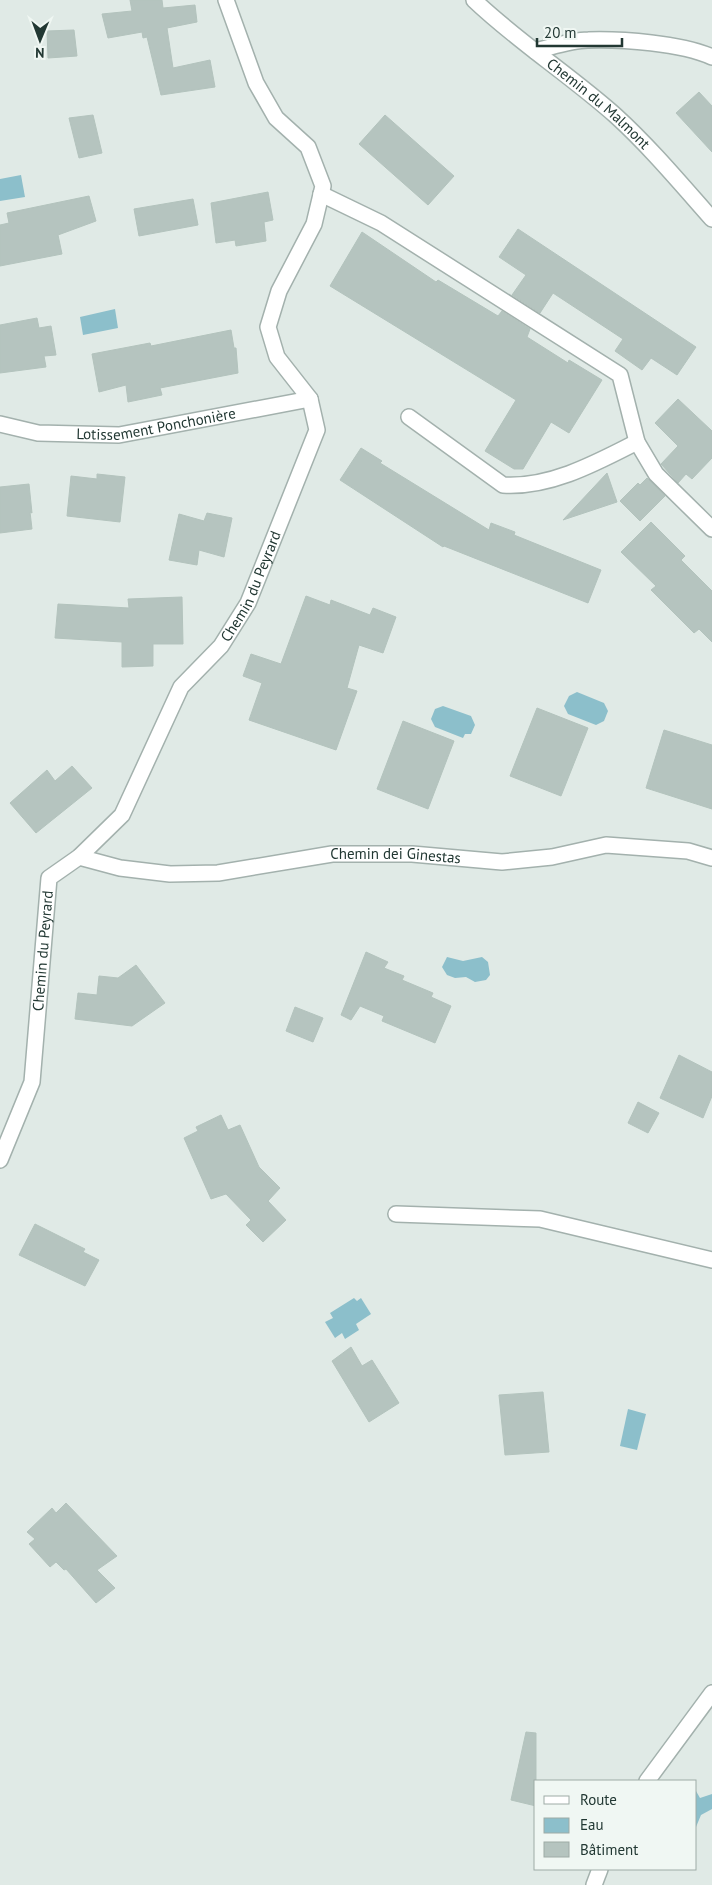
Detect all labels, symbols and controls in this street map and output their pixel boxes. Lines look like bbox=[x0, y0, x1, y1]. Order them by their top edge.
north arrow bbox=[15, 15, 65, 65]
scale bar bbox=[537, 15, 622, 47]
text: 20 m bbox=[544, 23, 577, 42]
text: N bbox=[35, 44, 45, 62]
street label: Chemin du Malmont bbox=[543, 54, 654, 153]
street label: Lotissement Ponchonière bbox=[76, 403, 237, 444]
street label: Chemin du Peyrard bbox=[216, 528, 285, 645]
street label: Chemin dei Ginestas bbox=[330, 844, 462, 867]
street label: Chemin du Peyrard bbox=[28, 890, 57, 1012]
legend bbox=[534, 1780, 697, 1870]
text: Route bbox=[580, 1790, 617, 1809]
text: Eau bbox=[580, 1815, 604, 1834]
text: Bâtiment bbox=[580, 1840, 638, 1859]

